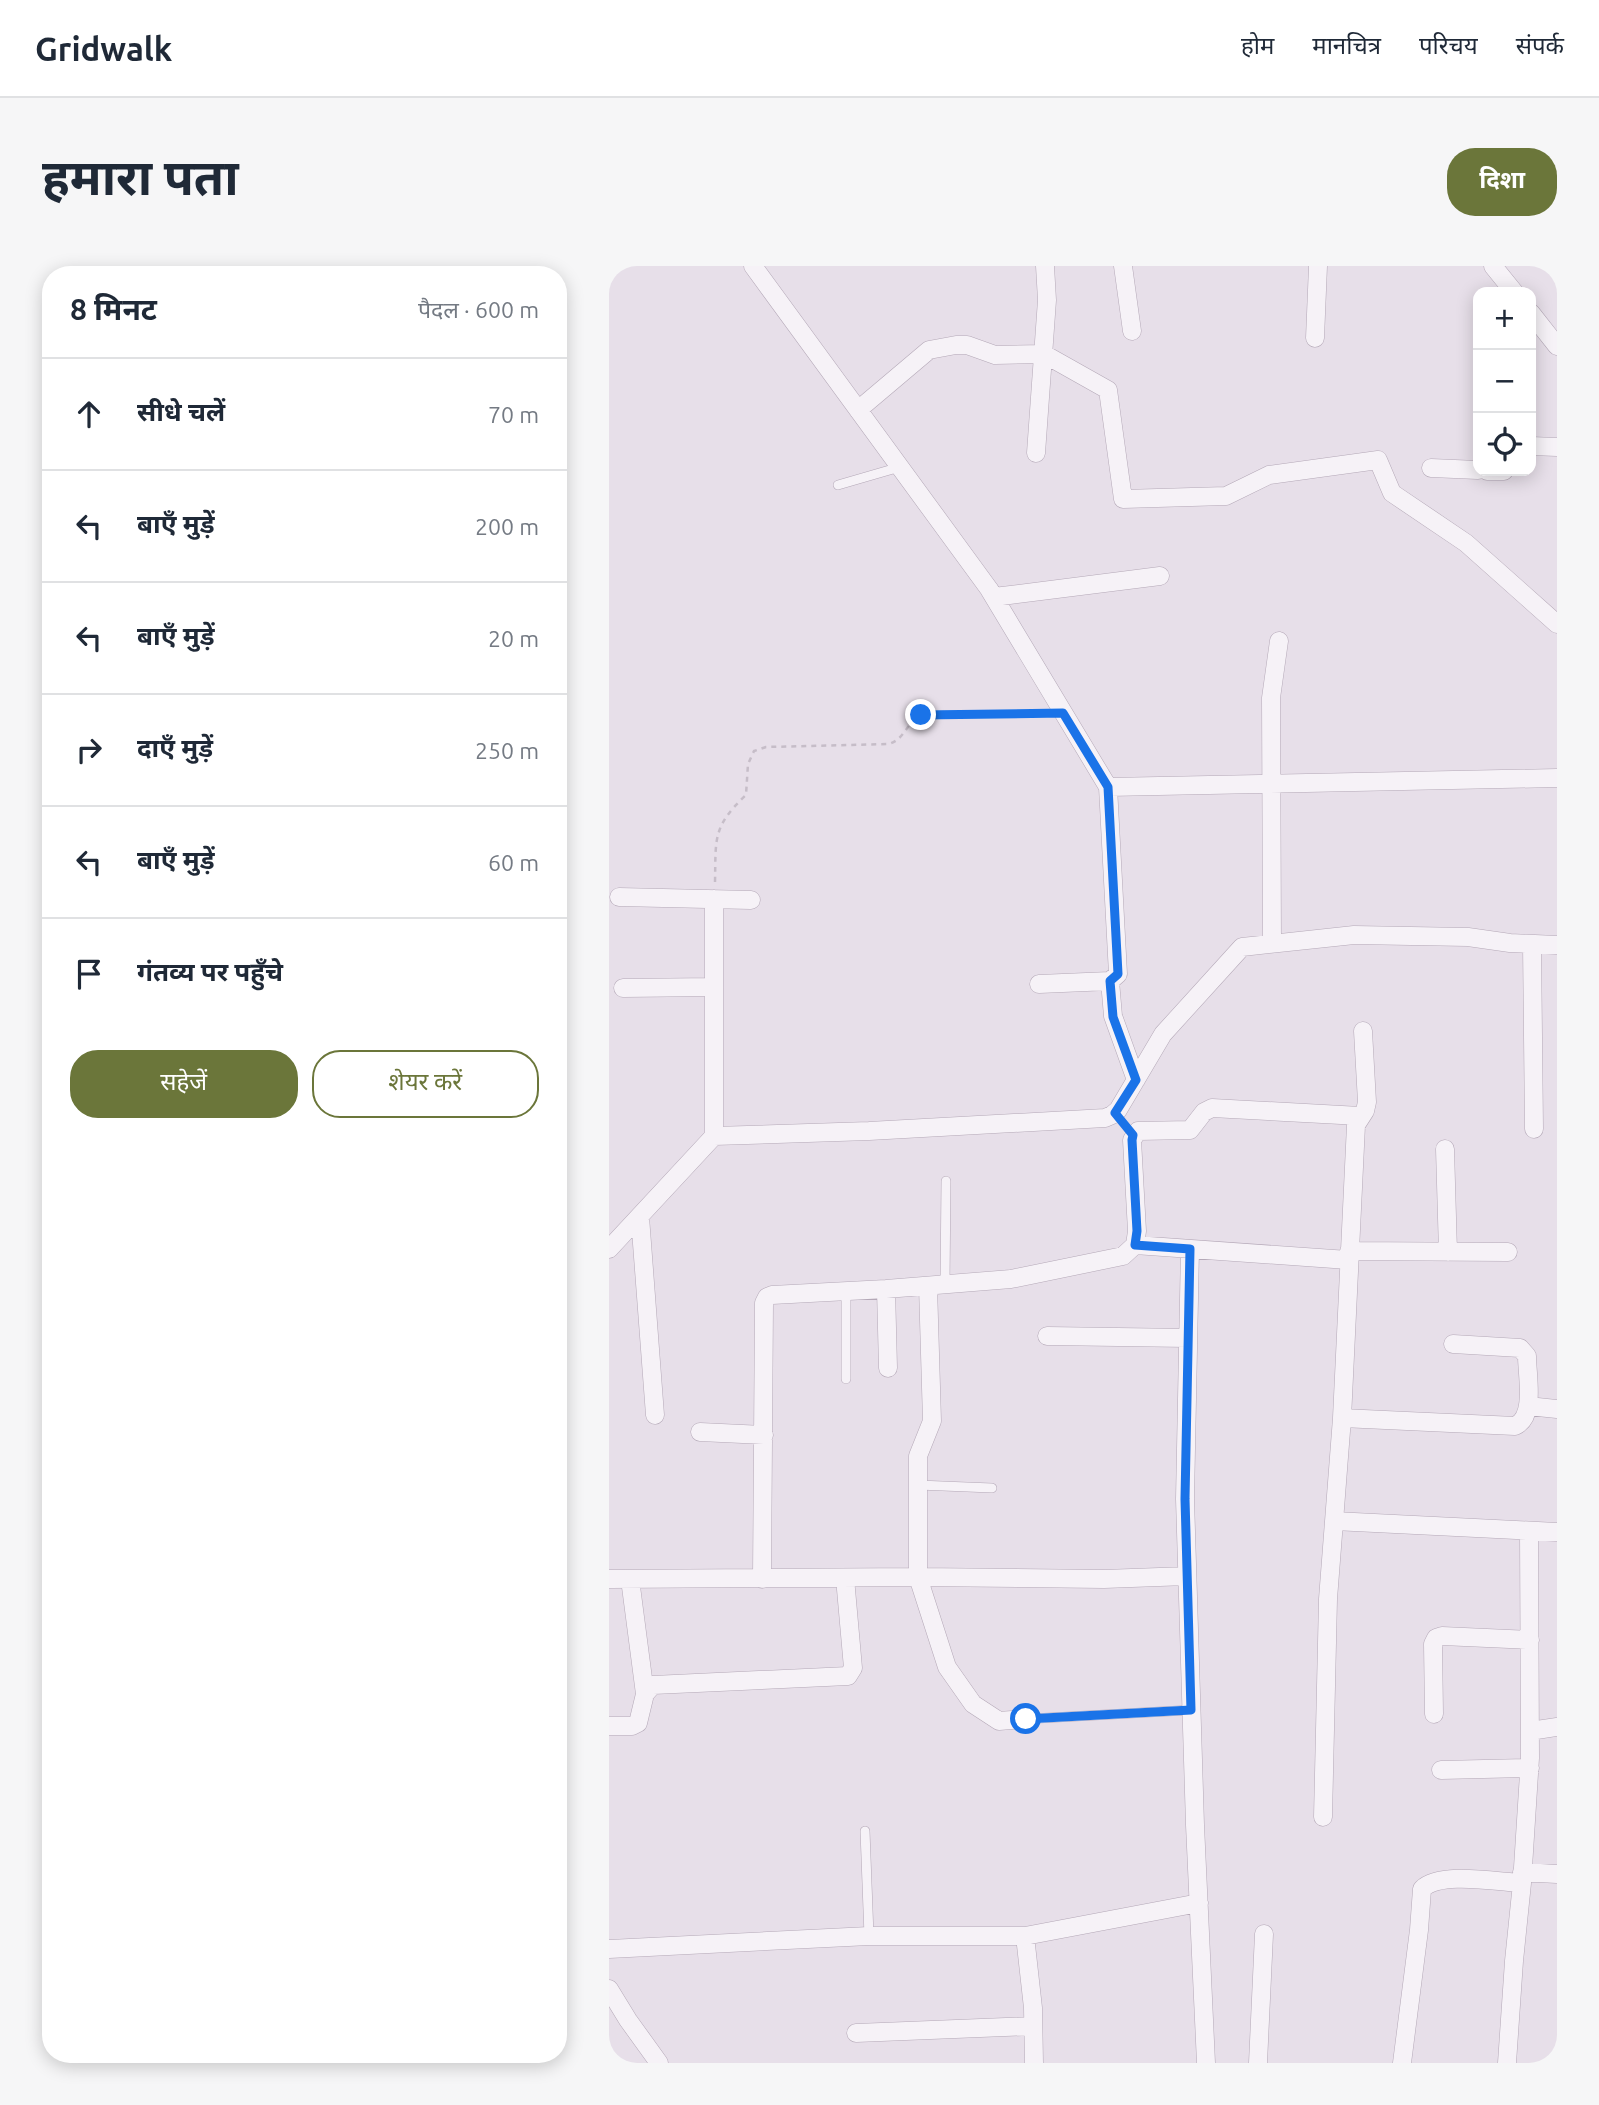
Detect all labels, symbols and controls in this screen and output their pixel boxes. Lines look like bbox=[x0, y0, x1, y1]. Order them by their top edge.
text: Gridwalk bbox=[35, 30, 172, 67]
text: होम bbox=[1241, 32, 1274, 59]
text: मानचित्र bbox=[1312, 32, 1381, 59]
text: परिचय bbox=[1419, 32, 1478, 59]
text: संपर्क bbox=[1516, 32, 1564, 59]
button: दिशा bbox=[1447, 148, 1557, 216]
text: हमारा पता bbox=[42, 149, 239, 204]
map controls bbox=[1473, 287, 1536, 476]
button: + bbox=[1473, 287, 1536, 350]
text: 8 मिनट bbox=[70, 292, 157, 326]
text: पैदल · 600 m bbox=[418, 297, 539, 322]
button: − bbox=[1473, 350, 1536, 413]
icon: ahead bbox=[70, 395, 108, 433]
text: सीधे चलें bbox=[137, 397, 225, 426]
text: 70 m bbox=[488, 402, 539, 427]
button: locate bbox=[1473, 413, 1536, 476]
icon: left bbox=[70, 507, 108, 545]
text: बाएँ मुड़ें bbox=[137, 509, 214, 538]
text: 200 m bbox=[475, 514, 539, 539]
icon: left bbox=[70, 619, 108, 657]
text: बाएँ मुड़ें bbox=[137, 621, 214, 650]
text: 20 m bbox=[488, 626, 539, 651]
route end bbox=[905, 699, 936, 730]
icon: right bbox=[70, 731, 108, 769]
text: दाएँ मुड़ें bbox=[137, 733, 213, 762]
text: 250 m bbox=[475, 738, 539, 763]
icon: left bbox=[70, 843, 108, 881]
text: बाएँ मुड़ें bbox=[137, 845, 214, 874]
text: 60 m bbox=[488, 850, 539, 875]
icon: arrive bbox=[70, 955, 108, 993]
text: गंतव्य पर पहुँचे bbox=[137, 957, 283, 986]
button: सहेजें bbox=[70, 1050, 298, 1118]
button: शेयर करें bbox=[312, 1050, 539, 1118]
route start bbox=[1010, 1703, 1041, 1734]

